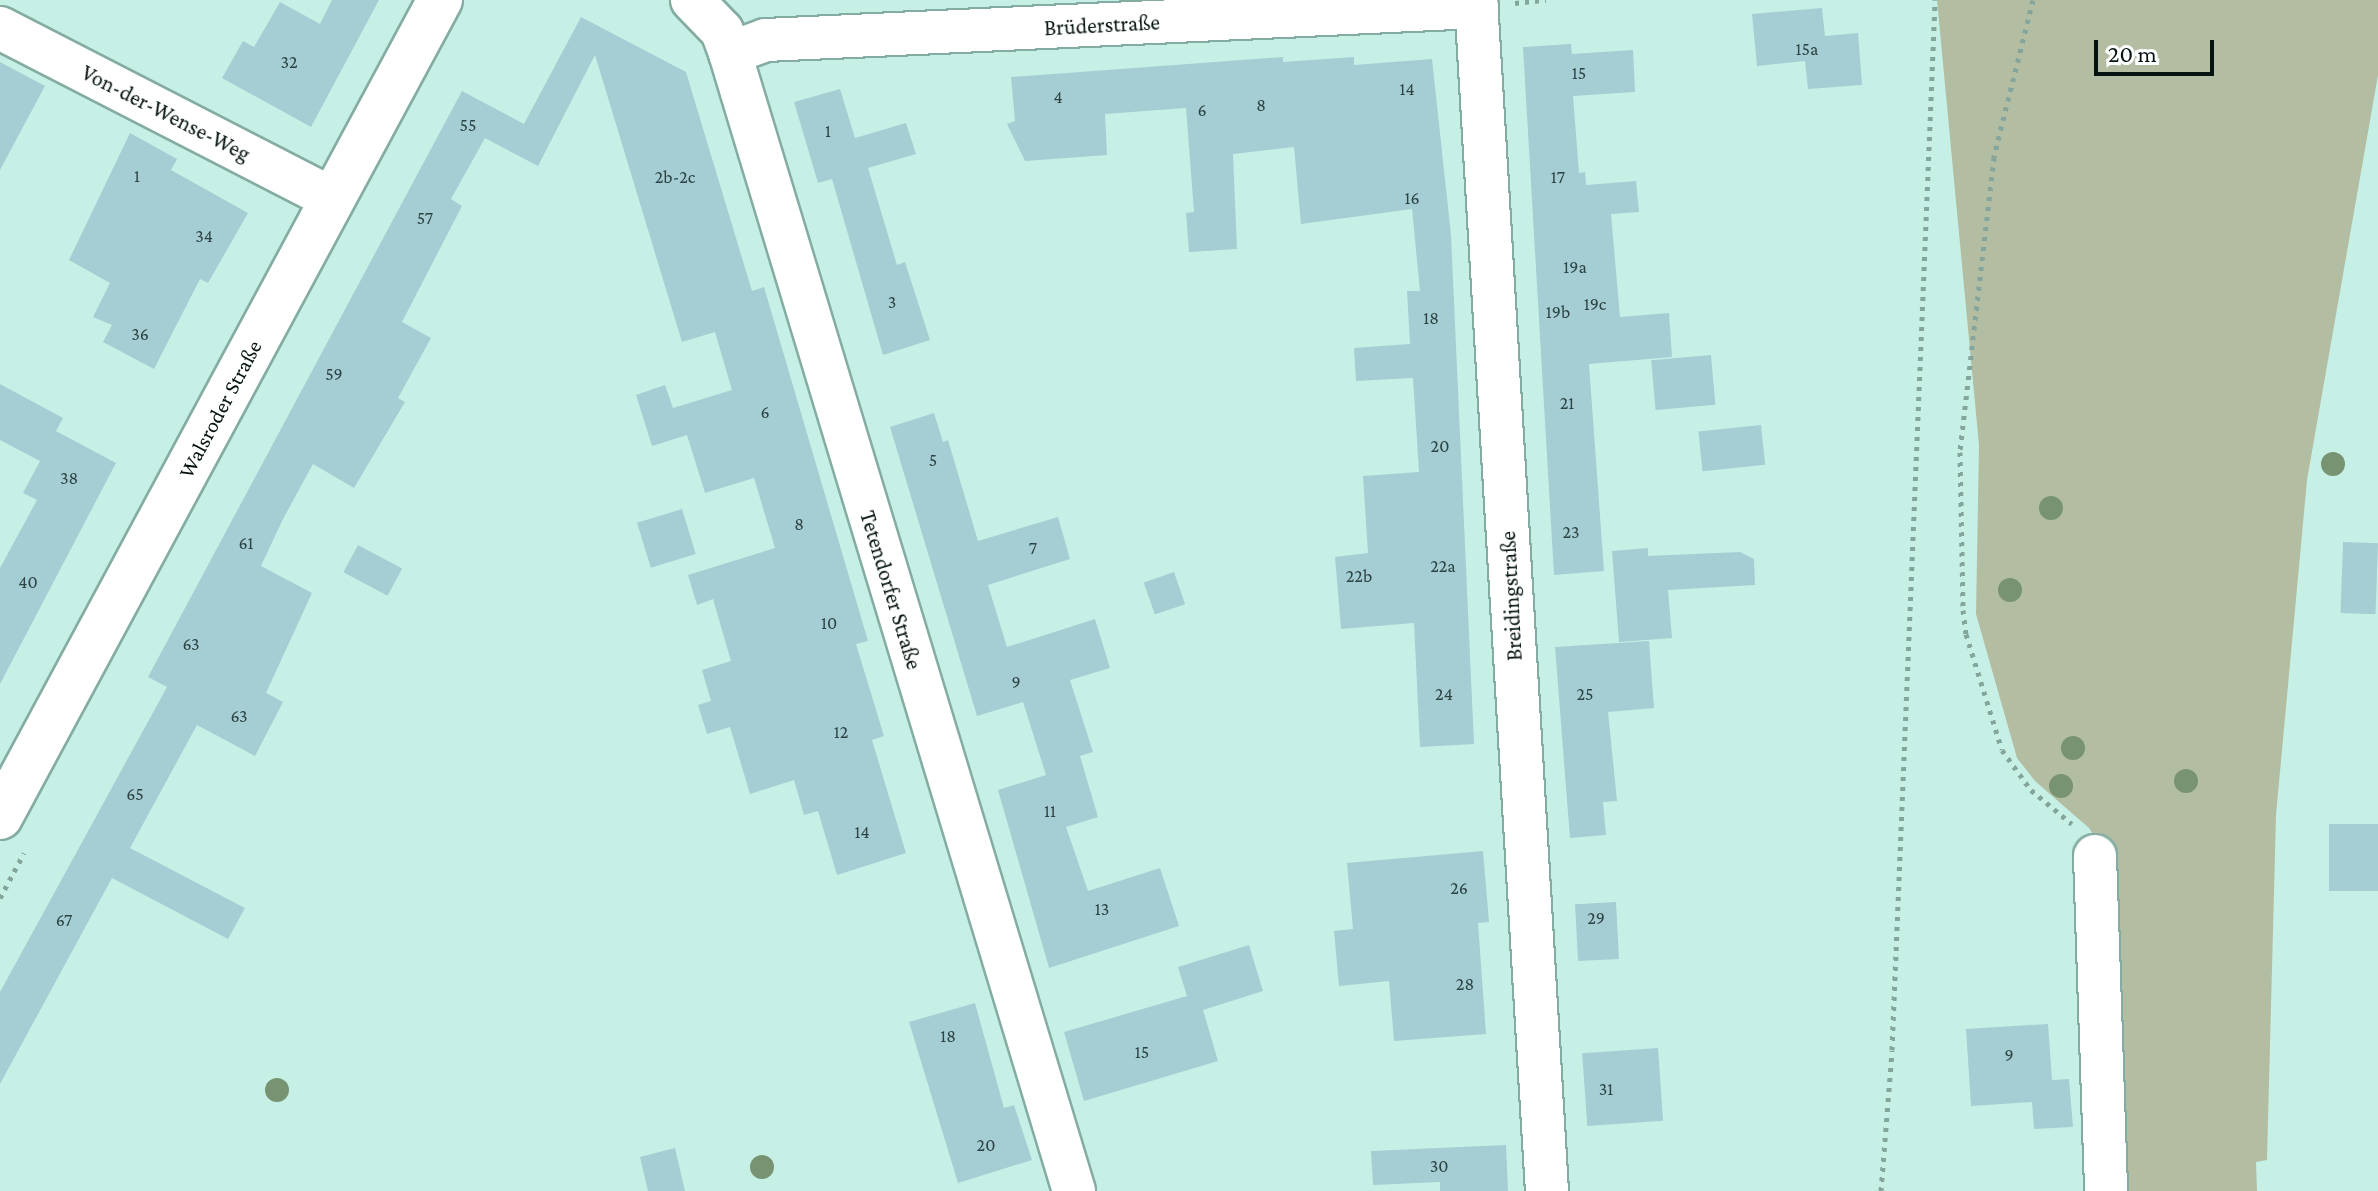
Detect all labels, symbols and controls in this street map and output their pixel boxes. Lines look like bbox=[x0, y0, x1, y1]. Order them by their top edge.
street label: Brüderstraße bbox=[1043, 9, 1161, 41]
scale bar bbox=[2098, 24, 2218, 74]
house number: 15a bbox=[1796, 38, 1818, 60]
text: 20 m bbox=[2108, 40, 2157, 67]
house number: 32 bbox=[280, 51, 298, 73]
street label: Von-der-Wense-Weg bbox=[77, 59, 255, 167]
house number: 15 bbox=[1572, 62, 1586, 84]
house number: 14 bbox=[1399, 78, 1415, 100]
house number: 4 bbox=[1053, 86, 1063, 108]
house number: 8 bbox=[1256, 94, 1266, 116]
house number: 6 bbox=[1197, 99, 1207, 121]
house number: 55 bbox=[460, 114, 476, 136]
house number: 1 bbox=[825, 120, 831, 142]
house number: 1 bbox=[134, 165, 140, 187]
house number: 2b-2c bbox=[655, 166, 695, 188]
house number: 17 bbox=[1551, 166, 1565, 188]
house number: 16 bbox=[1404, 187, 1420, 209]
house number: 57 bbox=[417, 207, 433, 229]
house number: 34 bbox=[195, 225, 213, 247]
house number: 19a bbox=[1563, 256, 1587, 278]
house number: 3 bbox=[888, 291, 896, 313]
house number: 19c bbox=[1584, 293, 1606, 315]
house number: 19b bbox=[1546, 301, 1570, 323]
house number: 18 bbox=[1423, 307, 1439, 329]
house number: 36 bbox=[131, 323, 149, 345]
street label: Walsroder Straße bbox=[173, 336, 267, 482]
house number: 59 bbox=[325, 363, 343, 385]
house number: 21 bbox=[1560, 392, 1574, 414]
house number: 6 bbox=[760, 401, 770, 423]
house number: 20 bbox=[1431, 435, 1449, 457]
house number: 5 bbox=[929, 449, 937, 471]
house number: 38 bbox=[60, 467, 78, 489]
street label: Tetendorfer Straße bbox=[854, 507, 928, 673]
house number: 8 bbox=[794, 513, 804, 535]
house number: 23 bbox=[1562, 521, 1580, 543]
street label: Breidingstraße bbox=[1494, 530, 1528, 662]
house number: 61 bbox=[238, 532, 254, 554]
house number: 7 bbox=[1029, 537, 1037, 559]
house number: 22a bbox=[1430, 555, 1456, 577]
house number: 22b bbox=[1346, 565, 1372, 587]
house number: 40 bbox=[18, 571, 38, 593]
house number: 10 bbox=[821, 612, 837, 634]
house number: 63 bbox=[182, 633, 200, 655]
house number: 9 bbox=[1011, 671, 1021, 693]
house number: 24 bbox=[1435, 683, 1453, 705]
house number: 25 bbox=[1576, 683, 1594, 705]
house number: 63 bbox=[230, 705, 248, 727]
house number: 12 bbox=[834, 721, 848, 743]
house number: 65 bbox=[126, 783, 144, 805]
house number: 11 bbox=[1044, 800, 1056, 822]
house number: 14 bbox=[854, 821, 870, 843]
house number: 26 bbox=[1450, 877, 1468, 899]
house number: 13 bbox=[1095, 898, 1109, 920]
house number: 29 bbox=[1587, 907, 1605, 929]
house number: 67 bbox=[56, 909, 72, 931]
house number: 28 bbox=[1456, 973, 1474, 995]
house number: 18 bbox=[940, 1025, 956, 1047]
house number: 15 bbox=[1135, 1041, 1149, 1063]
house number: 9 bbox=[2004, 1044, 2014, 1066]
house number: 31 bbox=[1599, 1078, 1613, 1100]
house number: 20 bbox=[977, 1134, 995, 1156]
house number: 30 bbox=[1430, 1155, 1448, 1177]

